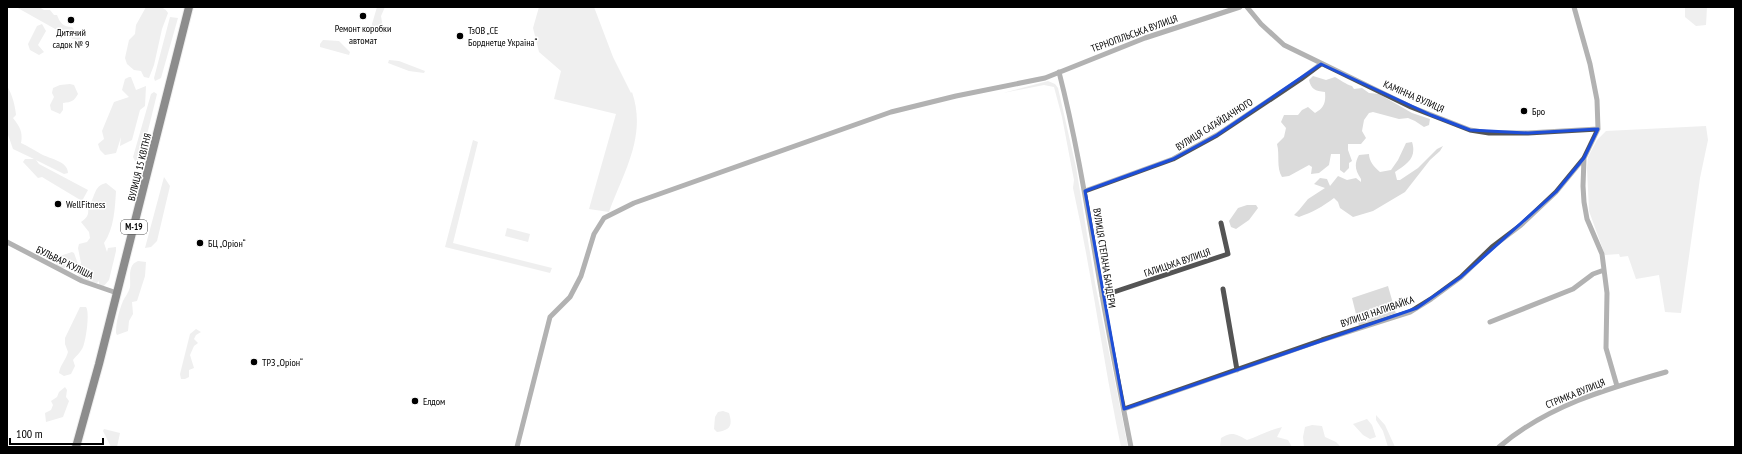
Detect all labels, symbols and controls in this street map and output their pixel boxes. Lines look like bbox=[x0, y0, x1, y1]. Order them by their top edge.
marker: Ремонт коробки автомат bbox=[358, 11, 368, 21]
street label: ТЕРНОПІЛЬСЬКА ВУЛИЦЯ bbox=[1089, 12, 1179, 55]
marker: Дитячий садок № 9 bbox=[66, 15, 76, 25]
place label: Ремонт коробки автомат bbox=[335, 22, 391, 47]
place label: ТзОВ „СЕ Борднетце Україна“ bbox=[468, 24, 538, 49]
place label: Дитячий садок № 9 bbox=[52, 26, 90, 51]
marker: ТзОВ „СЕ Борднетце Україна“ bbox=[455, 31, 465, 41]
street label: КАМІННА ВУЛИЦЯ bbox=[1381, 77, 1446, 116]
street label: ВУЛИЦЯ САГАЙДАЧНОГО bbox=[1173, 95, 1256, 153]
place label: Бро bbox=[1532, 105, 1545, 118]
marker: Бро bbox=[1519, 106, 1529, 116]
street label: ВУЛИЦЯ 15 КВІТНЯ bbox=[125, 132, 154, 202]
place label: WellFitness bbox=[66, 198, 106, 211]
marker: WellFitness bbox=[53, 199, 63, 209]
street label: ВУЛИЦЯ СТЕПАНА БАНДЕРИ bbox=[1090, 207, 1119, 309]
road number: М-19 bbox=[121, 220, 147, 234]
place label: БЦ „Оріон“ bbox=[208, 237, 246, 250]
marker: БЦ „Оріон“ bbox=[195, 238, 205, 248]
street label: БУЛЬВАР КУЛІША bbox=[34, 243, 96, 282]
street label: ГАЛИЦЬКА ВУЛИЦЯ bbox=[1142, 245, 1212, 280]
street label: ВУЛИЦЯ НАЛИВАЙКА bbox=[1339, 293, 1416, 330]
place label: ТРЗ „Оріон“ bbox=[262, 356, 303, 369]
marker: ТРЗ „Оріон“ bbox=[249, 357, 259, 367]
street label: СТРІМКА ВУЛИЦЯ bbox=[1543, 376, 1607, 411]
place label: Елдом bbox=[423, 395, 445, 408]
marker: Елдом bbox=[410, 396, 420, 406]
scale bar bbox=[10, 420, 103, 446]
text: 100 m bbox=[16, 426, 43, 441]

